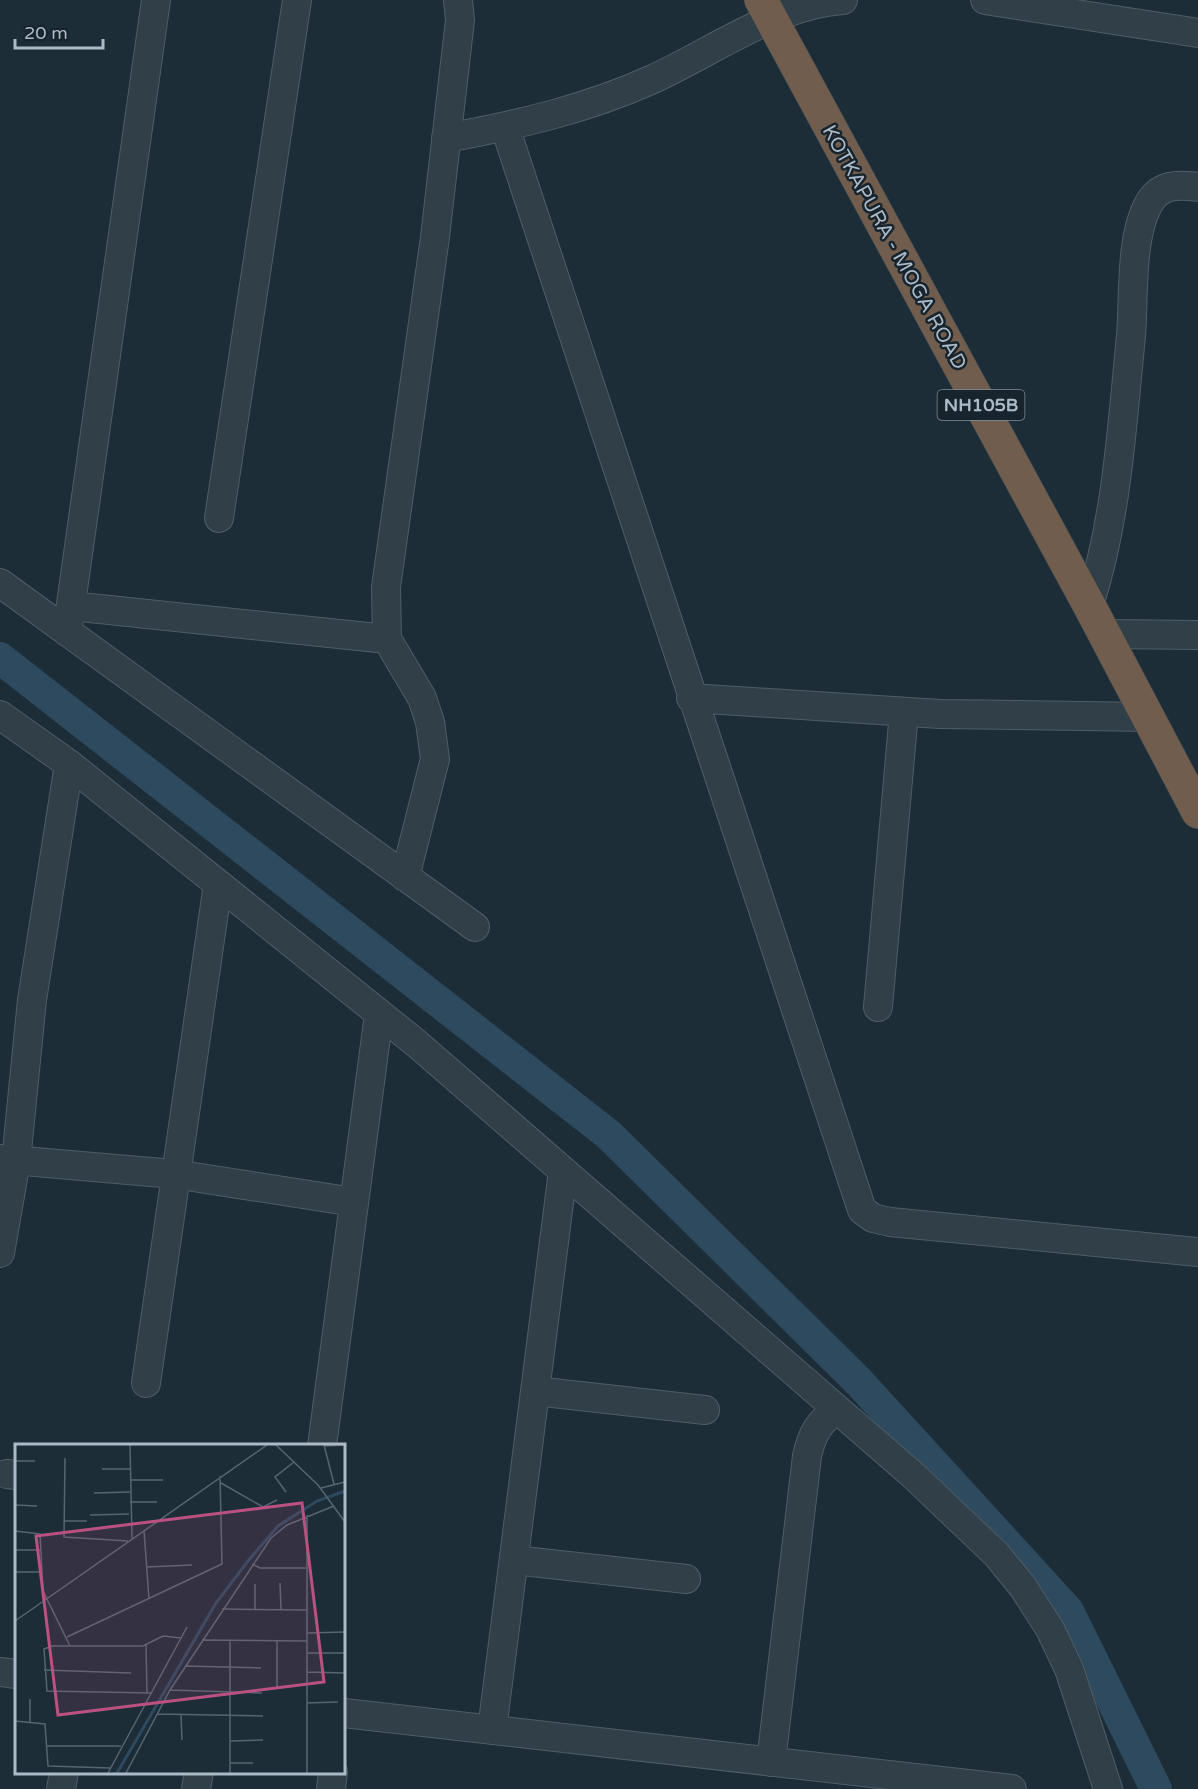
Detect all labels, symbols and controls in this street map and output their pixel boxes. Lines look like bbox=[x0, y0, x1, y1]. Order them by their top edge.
scale bar bbox=[15, 12, 104, 50]
text: 20 m bbox=[24, 22, 68, 44]
street label: KOTKAPURA - MOGA ROAD bbox=[817, 121, 971, 374]
road number: NH105B bbox=[938, 390, 1024, 420]
inset map bbox=[15, 1444, 345, 1774]

